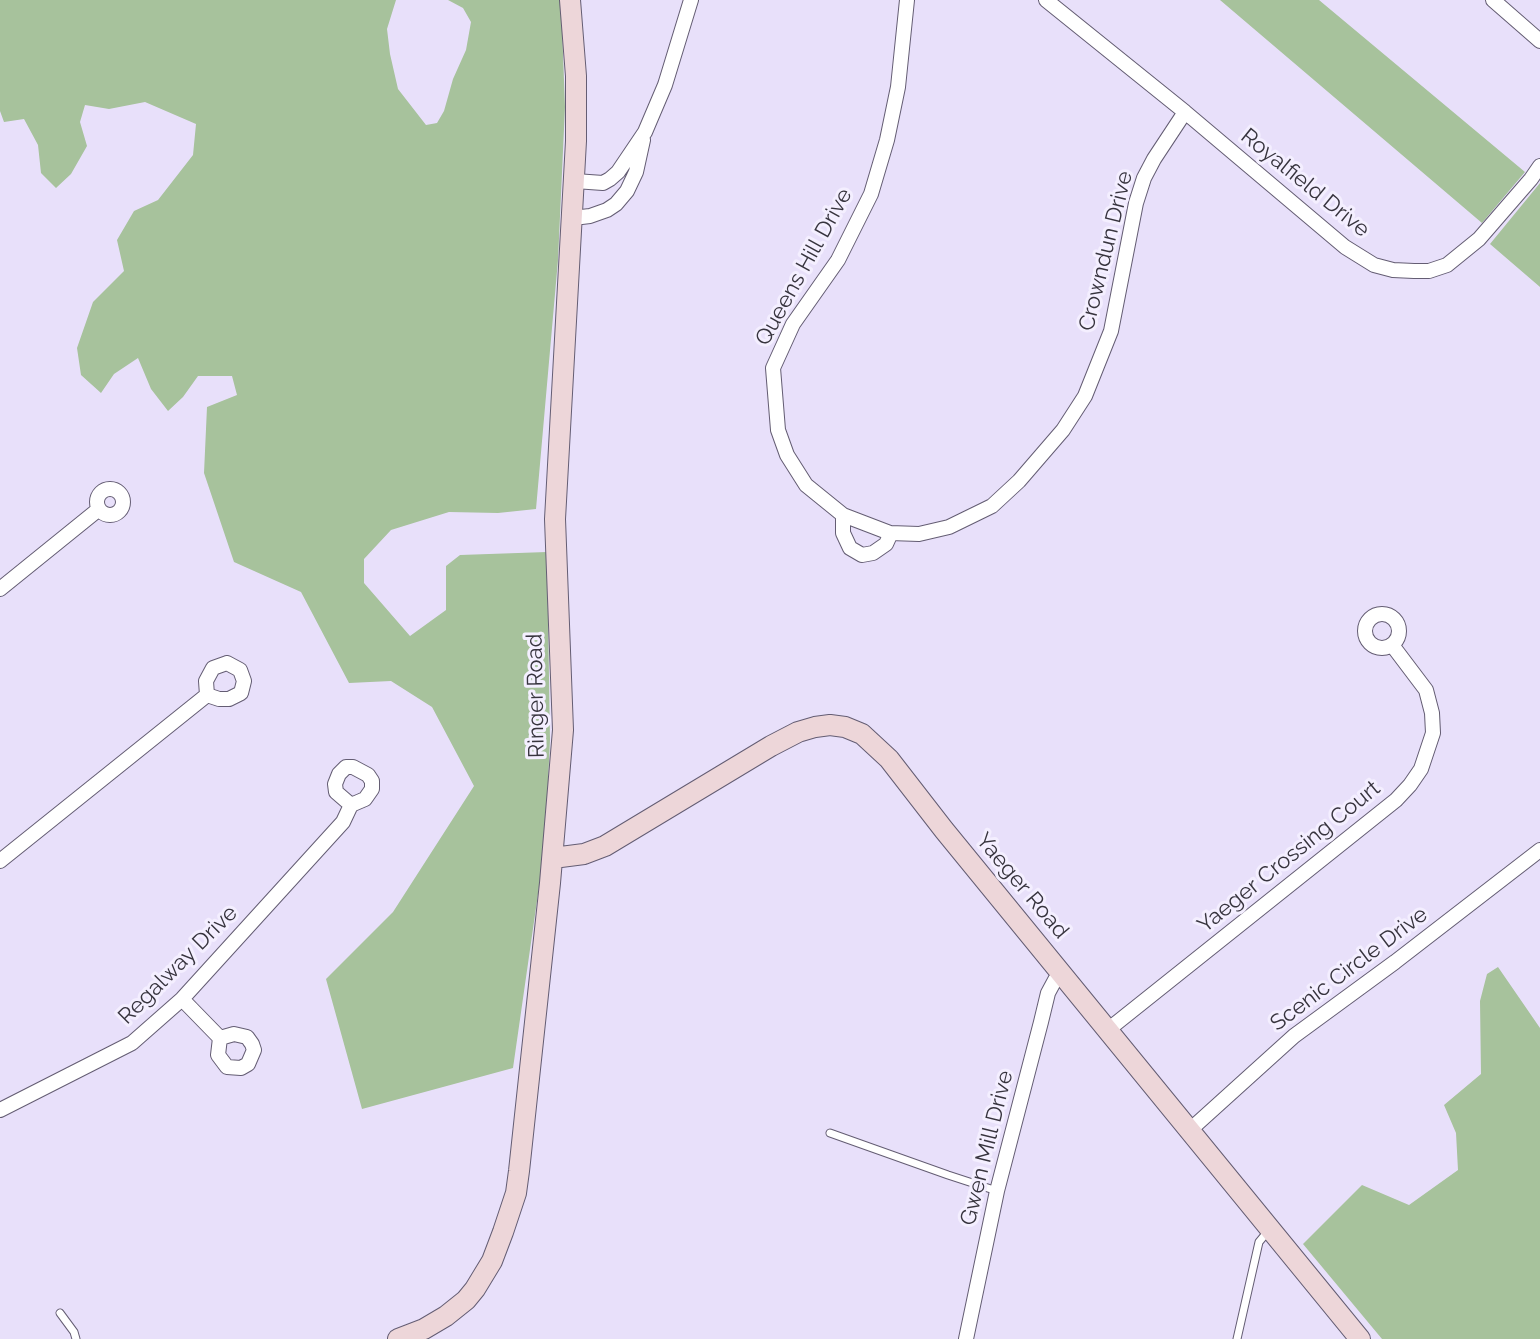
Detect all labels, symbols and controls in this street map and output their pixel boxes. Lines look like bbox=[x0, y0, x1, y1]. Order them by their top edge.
street label: Royalfield Drive bbox=[1235, 123, 1375, 243]
street label: Crowndun Drive bbox=[1073, 168, 1139, 334]
street label: Queens Hill Drive bbox=[750, 184, 858, 350]
street label: Ringer Road bbox=[522, 634, 550, 758]
street label: Yaeger Crossing Court bbox=[1192, 775, 1386, 939]
street label: Yaeger Road bbox=[970, 828, 1074, 944]
street label: Regalway Drive bbox=[113, 900, 243, 1030]
street label: Scenic Circle Drive bbox=[1265, 901, 1433, 1037]
street label: Gwen Mill Drive bbox=[955, 1068, 1019, 1228]

